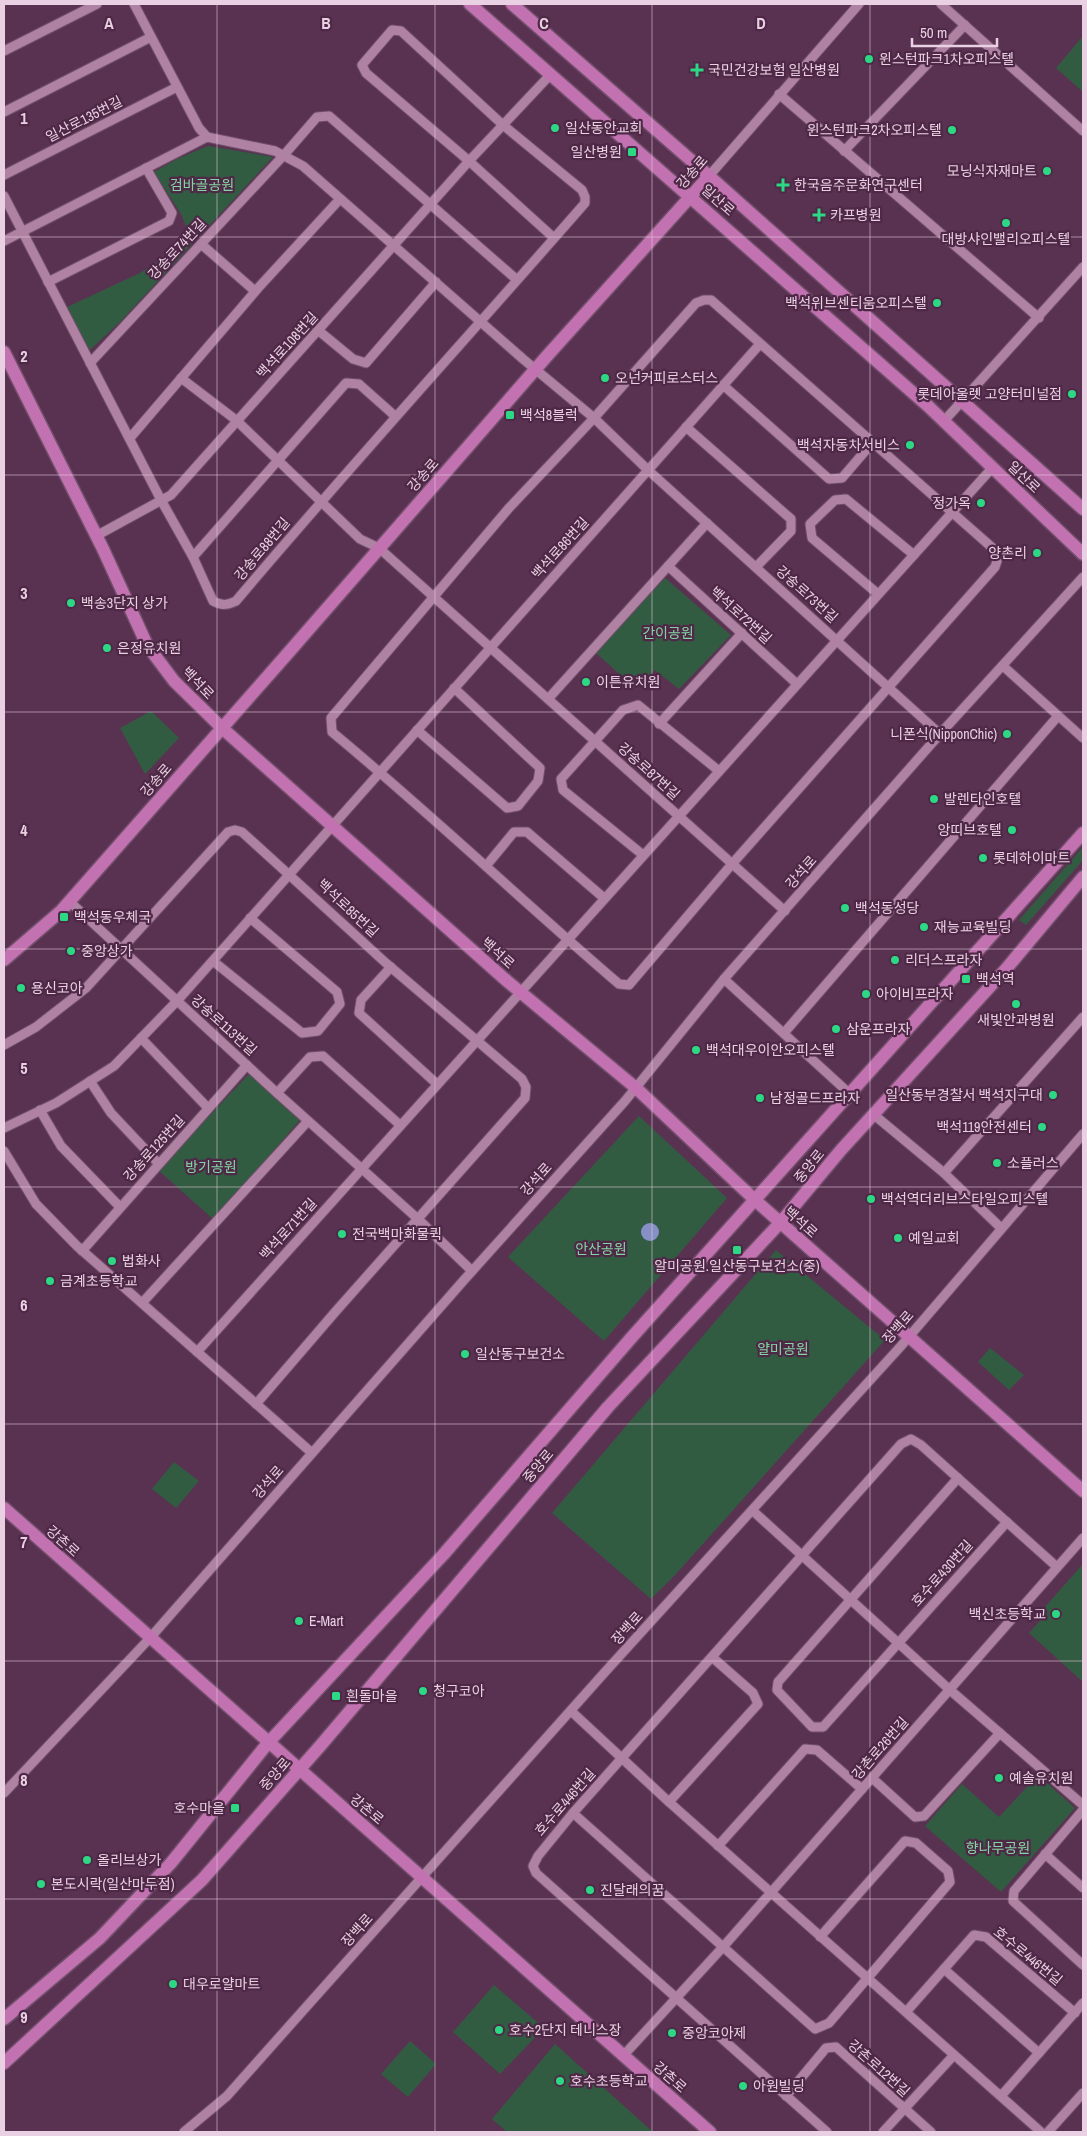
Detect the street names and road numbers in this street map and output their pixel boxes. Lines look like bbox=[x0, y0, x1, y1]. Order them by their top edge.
street label: 일산로135번길 bbox=[43, 92, 125, 146]
street label: 강송로 bbox=[673, 151, 712, 192]
street label: 일산로 bbox=[698, 181, 739, 220]
street label: 강송로74번길 bbox=[144, 215, 210, 283]
street label: 백석로108번길 bbox=[252, 308, 322, 382]
street label: 강송로 bbox=[404, 454, 443, 495]
street label: 일산로 bbox=[1004, 457, 1044, 497]
street label: 백석로86번길 bbox=[527, 513, 593, 583]
street label: 강송로88번길 bbox=[230, 514, 294, 584]
street label: 강송로73번길 bbox=[772, 561, 842, 627]
street label: 백석로72번길 bbox=[706, 582, 776, 648]
street label: 백석로 bbox=[178, 663, 218, 703]
street label: 강송로87번길 bbox=[614, 738, 684, 804]
street label: 강송로 bbox=[137, 759, 176, 800]
street label: 강석로 bbox=[782, 851, 821, 892]
street label: 백석로85번길 bbox=[314, 875, 382, 941]
street label: 백석로 bbox=[478, 933, 518, 973]
street label: 강송로113번길 bbox=[187, 991, 261, 1059]
street label: 강송로125번길 bbox=[119, 1111, 189, 1185]
street label: 중앙로 bbox=[790, 1145, 828, 1187]
street label: 강석로 bbox=[516, 1159, 556, 1199]
street label: 백석로71번길 bbox=[255, 1194, 321, 1264]
street label: 백석로 bbox=[781, 1202, 821, 1242]
street label: 장백로 bbox=[879, 1306, 918, 1347]
street label: 중앙로 bbox=[519, 1445, 557, 1487]
street label: 강석로 bbox=[249, 1461, 288, 1502]
street label: 강촌로 bbox=[43, 1521, 83, 1561]
street label: 호수로430번길 bbox=[907, 1536, 977, 1610]
street label: 장백로 bbox=[607, 1608, 647, 1648]
street label: 강촌로26번길 bbox=[848, 1713, 912, 1783]
street label: 중앙로 bbox=[256, 1753, 295, 1794]
street label: 호수로446번길 bbox=[531, 1765, 599, 1839]
street label: 강촌로 bbox=[346, 1790, 388, 1828]
street label: 장백로 bbox=[337, 1910, 377, 1950]
street label: 호수로446번길 bbox=[990, 1923, 1066, 1989]
street label: 강촌로12번길 bbox=[844, 2035, 914, 2101]
street label: 강촌로 bbox=[650, 2058, 691, 2097]

